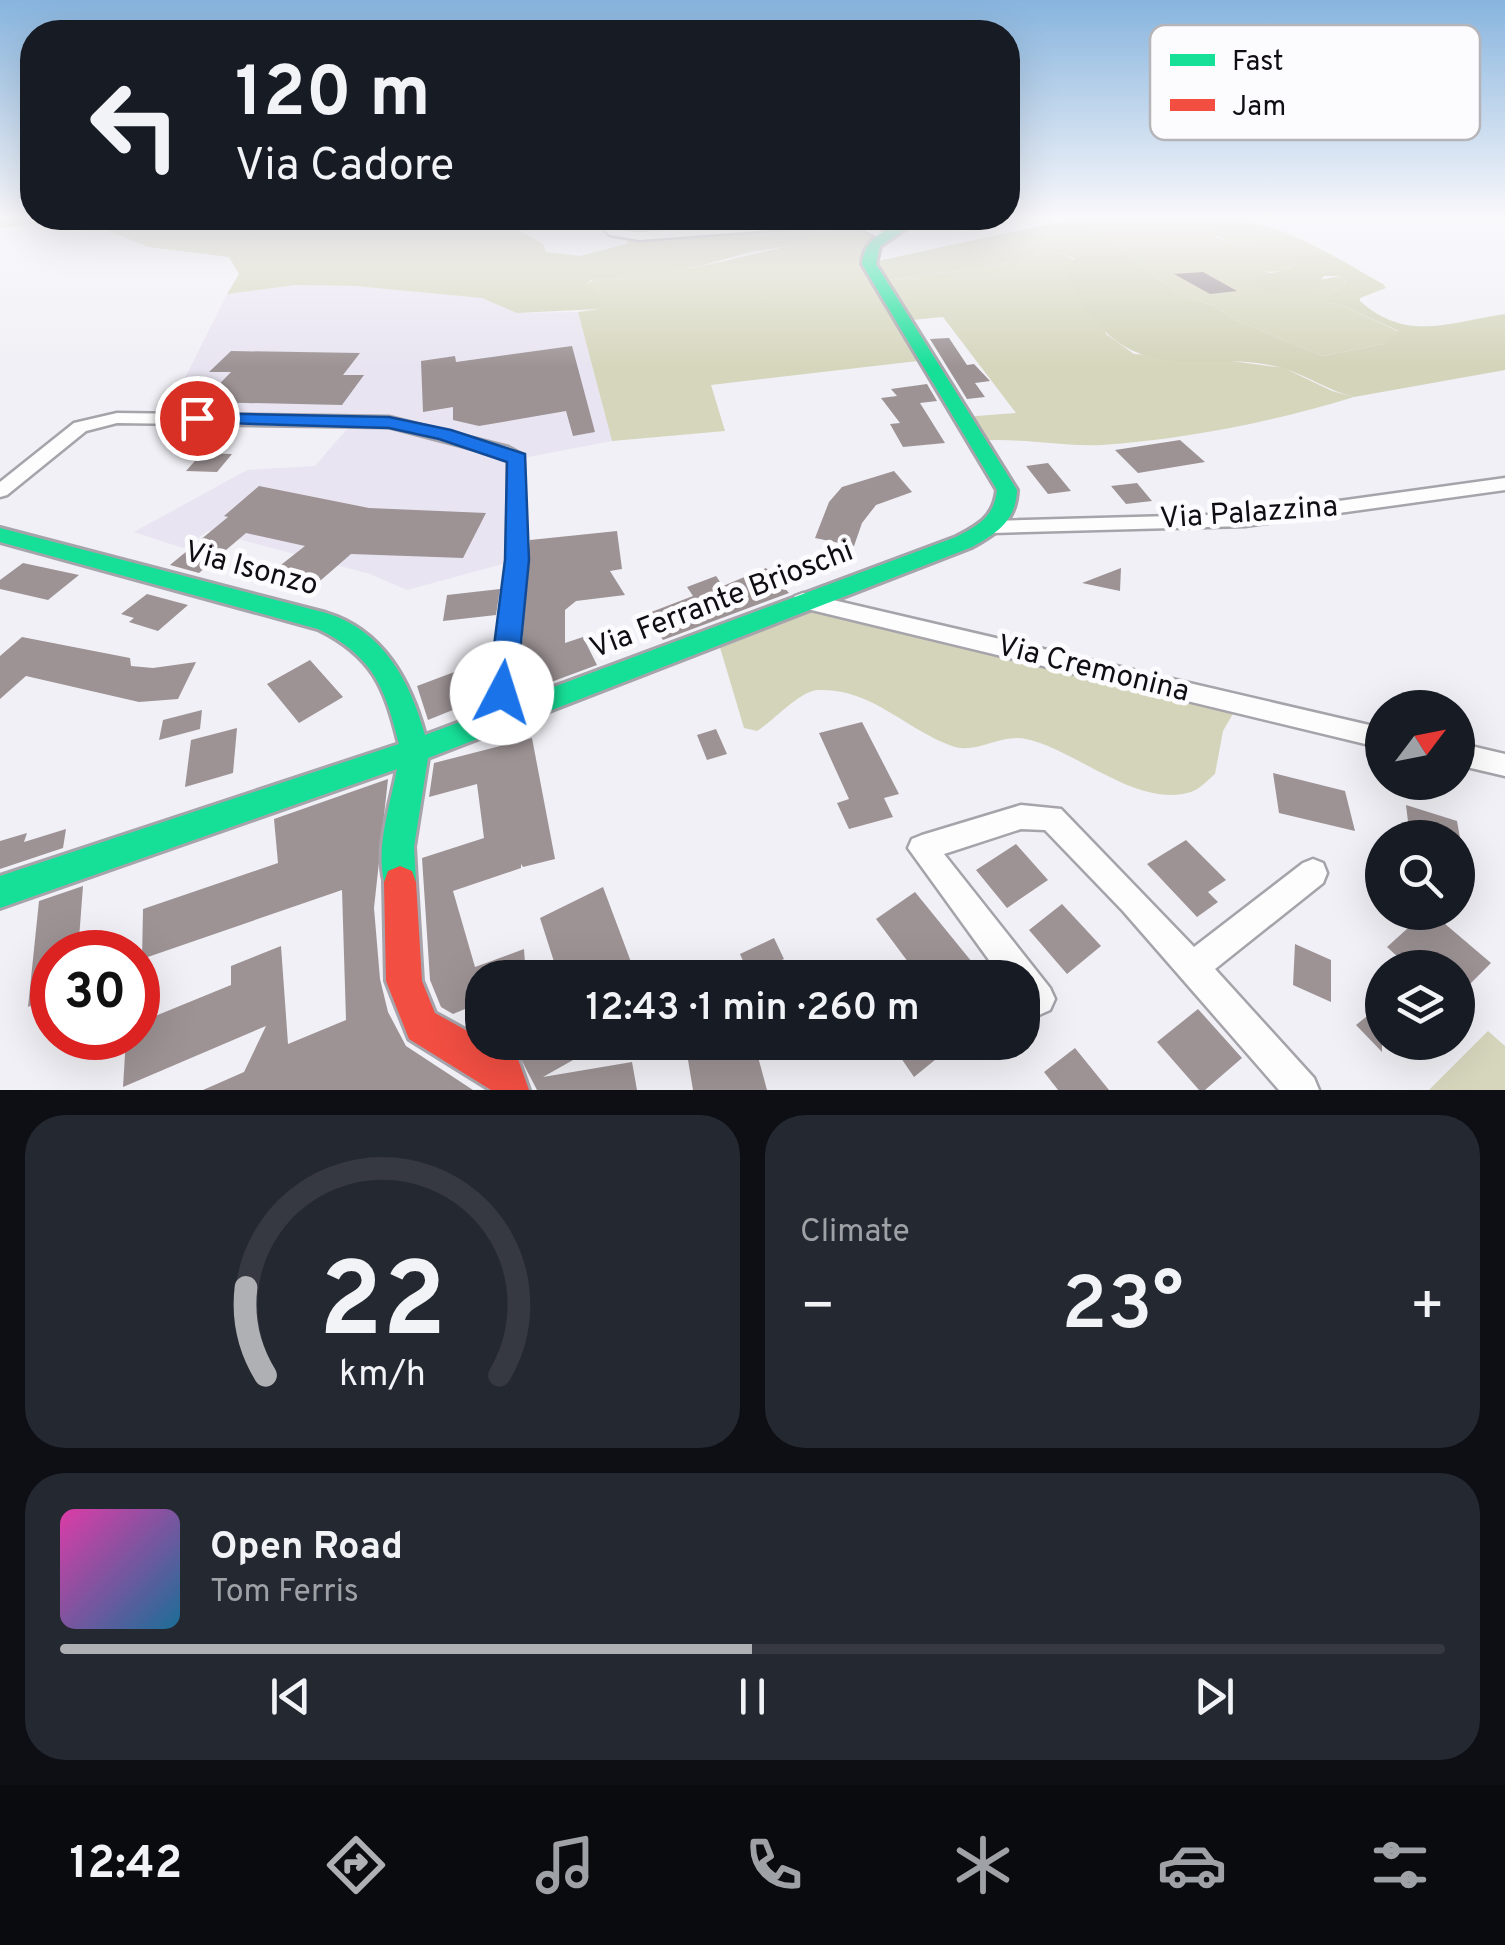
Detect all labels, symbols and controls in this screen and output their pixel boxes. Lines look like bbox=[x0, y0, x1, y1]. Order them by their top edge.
legend bbox=[1150, 25, 1480, 140]
text: Fast bbox=[1232, 45, 1284, 81]
text: 120 m bbox=[235, 52, 431, 141]
icon: left bbox=[70, 60, 200, 190]
text: Jam bbox=[1232, 90, 1286, 126]
text: Via Cadore bbox=[235, 139, 454, 196]
pin bbox=[155, 376, 240, 461]
icon: arrive bbox=[170, 391, 225, 446]
street label: Via Palazzina bbox=[1159, 489, 1339, 539]
street label: Via Isonzo bbox=[180, 534, 322, 606]
street label: Via Ferrante Brioschi bbox=[585, 534, 859, 668]
street label: Via Cremonina bbox=[993, 628, 1193, 712]
position arrow bbox=[450, 641, 554, 745]
north arrow bbox=[1365, 690, 1475, 800]
map controls bbox=[1365, 690, 1475, 1060]
button: search bbox=[1365, 820, 1475, 930]
speed limit sign: 30 bbox=[30, 930, 160, 1060]
button: layers bbox=[1365, 950, 1475, 1060]
text: 12:43 · 1 min · 260 m bbox=[585, 985, 920, 1034]
text: Climate bbox=[800, 1213, 910, 1253]
text: 22 bbox=[319, 1241, 446, 1373]
text: 23° bbox=[1062, 1261, 1183, 1356]
text: − bbox=[800, 1274, 835, 1344]
text: + bbox=[1410, 1274, 1445, 1344]
text: km/h bbox=[339, 1353, 426, 1399]
text: Open Road bbox=[210, 1524, 403, 1573]
text: Tom Ferris bbox=[210, 1573, 359, 1613]
icon: previous bbox=[263, 1669, 318, 1724]
icon: pause bbox=[725, 1669, 780, 1724]
icon: next bbox=[1187, 1669, 1242, 1724]
icon: directions bbox=[321, 1830, 391, 1900]
icon: music bbox=[530, 1830, 600, 1900]
icon: phone bbox=[739, 1830, 809, 1900]
icon: climate bbox=[948, 1830, 1018, 1900]
icon: car bbox=[1157, 1830, 1227, 1900]
icon: filters bbox=[1365, 1830, 1435, 1900]
text: 12:42 bbox=[69, 1837, 182, 1894]

